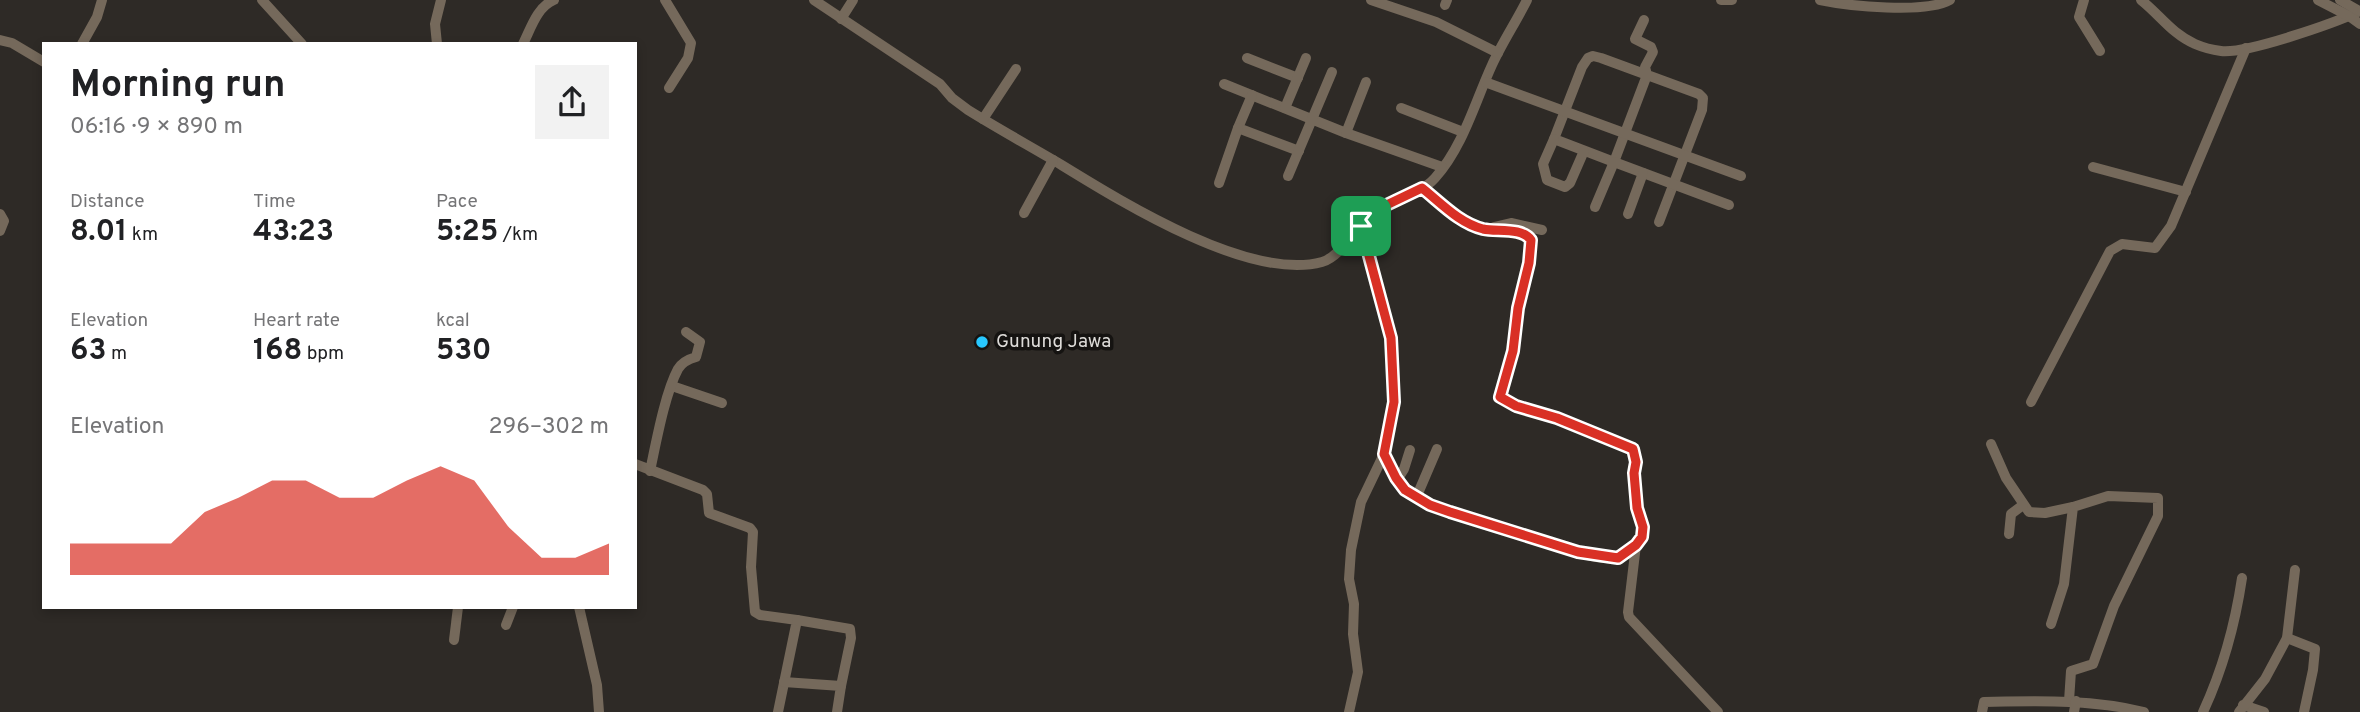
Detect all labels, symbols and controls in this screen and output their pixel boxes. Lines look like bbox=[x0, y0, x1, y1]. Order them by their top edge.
text: Morning run bbox=[70, 62, 286, 111]
button: share bbox=[535, 65, 609, 139]
text: 06:16 · 9 × 890 m bbox=[70, 113, 243, 142]
text: Distance bbox=[70, 190, 145, 214]
text: Time bbox=[253, 190, 296, 214]
text: Pace bbox=[436, 190, 478, 214]
pin bbox=[1331, 196, 1391, 256]
icon: arrive bbox=[1342, 207, 1380, 245]
text: 8.01 bbox=[70, 214, 127, 251]
text: 43:23 bbox=[253, 214, 334, 251]
text: 5:25 bbox=[436, 214, 498, 251]
text: km bbox=[127, 223, 158, 247]
text: /km bbox=[498, 223, 538, 247]
text: Elevation bbox=[70, 309, 148, 333]
text: Heart rate bbox=[253, 309, 340, 333]
text: kcal bbox=[436, 309, 470, 333]
place label: Gunung Jawa bbox=[996, 330, 1111, 354]
text: 63 bbox=[70, 333, 106, 370]
text: 168 bbox=[253, 333, 302, 370]
text: 530 bbox=[436, 333, 492, 370]
marker: Gunung Jawa bbox=[974, 334, 990, 350]
text: m bbox=[106, 342, 127, 366]
text: bpm bbox=[302, 342, 344, 366]
text: Elevation bbox=[70, 413, 165, 442]
text: 296–302 m bbox=[488, 413, 609, 442]

